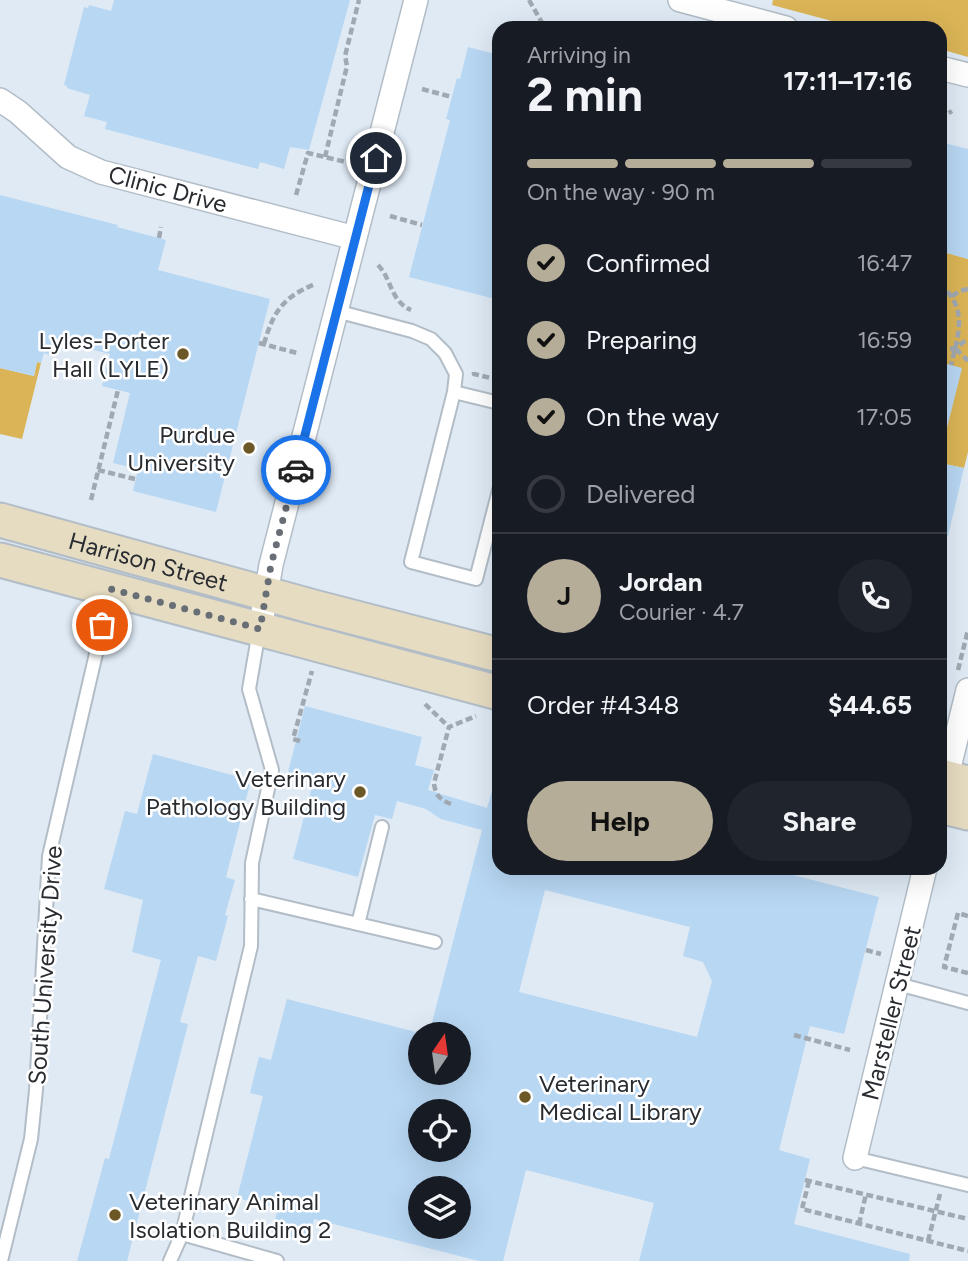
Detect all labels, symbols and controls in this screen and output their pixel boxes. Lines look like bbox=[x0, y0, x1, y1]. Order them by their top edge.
text: Arriving in bbox=[527, 41, 631, 69]
text: 17:11–17:16 bbox=[783, 65, 912, 97]
text: 2 min bbox=[527, 67, 643, 123]
pin bbox=[346, 128, 406, 188]
icon: home bbox=[357, 139, 395, 177]
street label: Clinic Drive bbox=[106, 159, 230, 219]
text: On the way · 90 m bbox=[527, 178, 715, 206]
icon: check bbox=[527, 244, 565, 282]
text: Confirmed bbox=[586, 247, 710, 279]
text: 16:47 bbox=[857, 249, 912, 277]
icon: check bbox=[527, 321, 565, 359]
text: Preparing bbox=[586, 324, 697, 356]
place label: Lyles-Porter Hall (LYLE) bbox=[39, 326, 169, 383]
text: 16:59 bbox=[857, 326, 912, 354]
marker: Lyles-Porter Hall (LYLE) bbox=[175, 346, 191, 362]
icon: check bbox=[527, 398, 565, 436]
text: On the way bbox=[586, 401, 719, 433]
text: 17:05 bbox=[856, 403, 912, 431]
place label: Purdue University bbox=[127, 420, 235, 477]
courier bbox=[261, 435, 331, 505]
marker: Purdue University bbox=[241, 440, 257, 456]
icon: car bbox=[277, 451, 315, 489]
text: Delivered bbox=[586, 478, 695, 510]
street label: Harrison Street bbox=[66, 525, 231, 597]
button: phone bbox=[838, 559, 912, 633]
text: Jordan bbox=[619, 566, 702, 598]
text: J bbox=[557, 580, 571, 612]
pin bbox=[72, 595, 132, 655]
text: Courier · 4.7 bbox=[619, 598, 744, 626]
icon: bag bbox=[83, 606, 121, 644]
text: Order #4348 bbox=[527, 689, 679, 721]
text: $44.65 bbox=[828, 689, 912, 721]
place label: Veterinary Pathology Building bbox=[146, 764, 346, 821]
button: Help bbox=[527, 781, 713, 861]
button: Share bbox=[727, 781, 912, 861]
marker: Veterinary Pathology Building bbox=[352, 784, 368, 800]
street label: South University Drive bbox=[22, 844, 68, 1086]
street label: Marsteller Street bbox=[855, 923, 927, 1103]
north arrow bbox=[408, 1022, 471, 1085]
map controls bbox=[408, 1022, 471, 1239]
place label: Veterinary Medical Library bbox=[539, 1069, 702, 1126]
marker: Veterinary Medical Library bbox=[517, 1089, 533, 1105]
button: locate bbox=[408, 1099, 471, 1162]
button: layers bbox=[408, 1176, 471, 1239]
place label: Veterinary Animal Isolation Building 2 bbox=[129, 1187, 331, 1244]
marker: Veterinary Animal Isolation Building 2 bbox=[107, 1207, 123, 1223]

